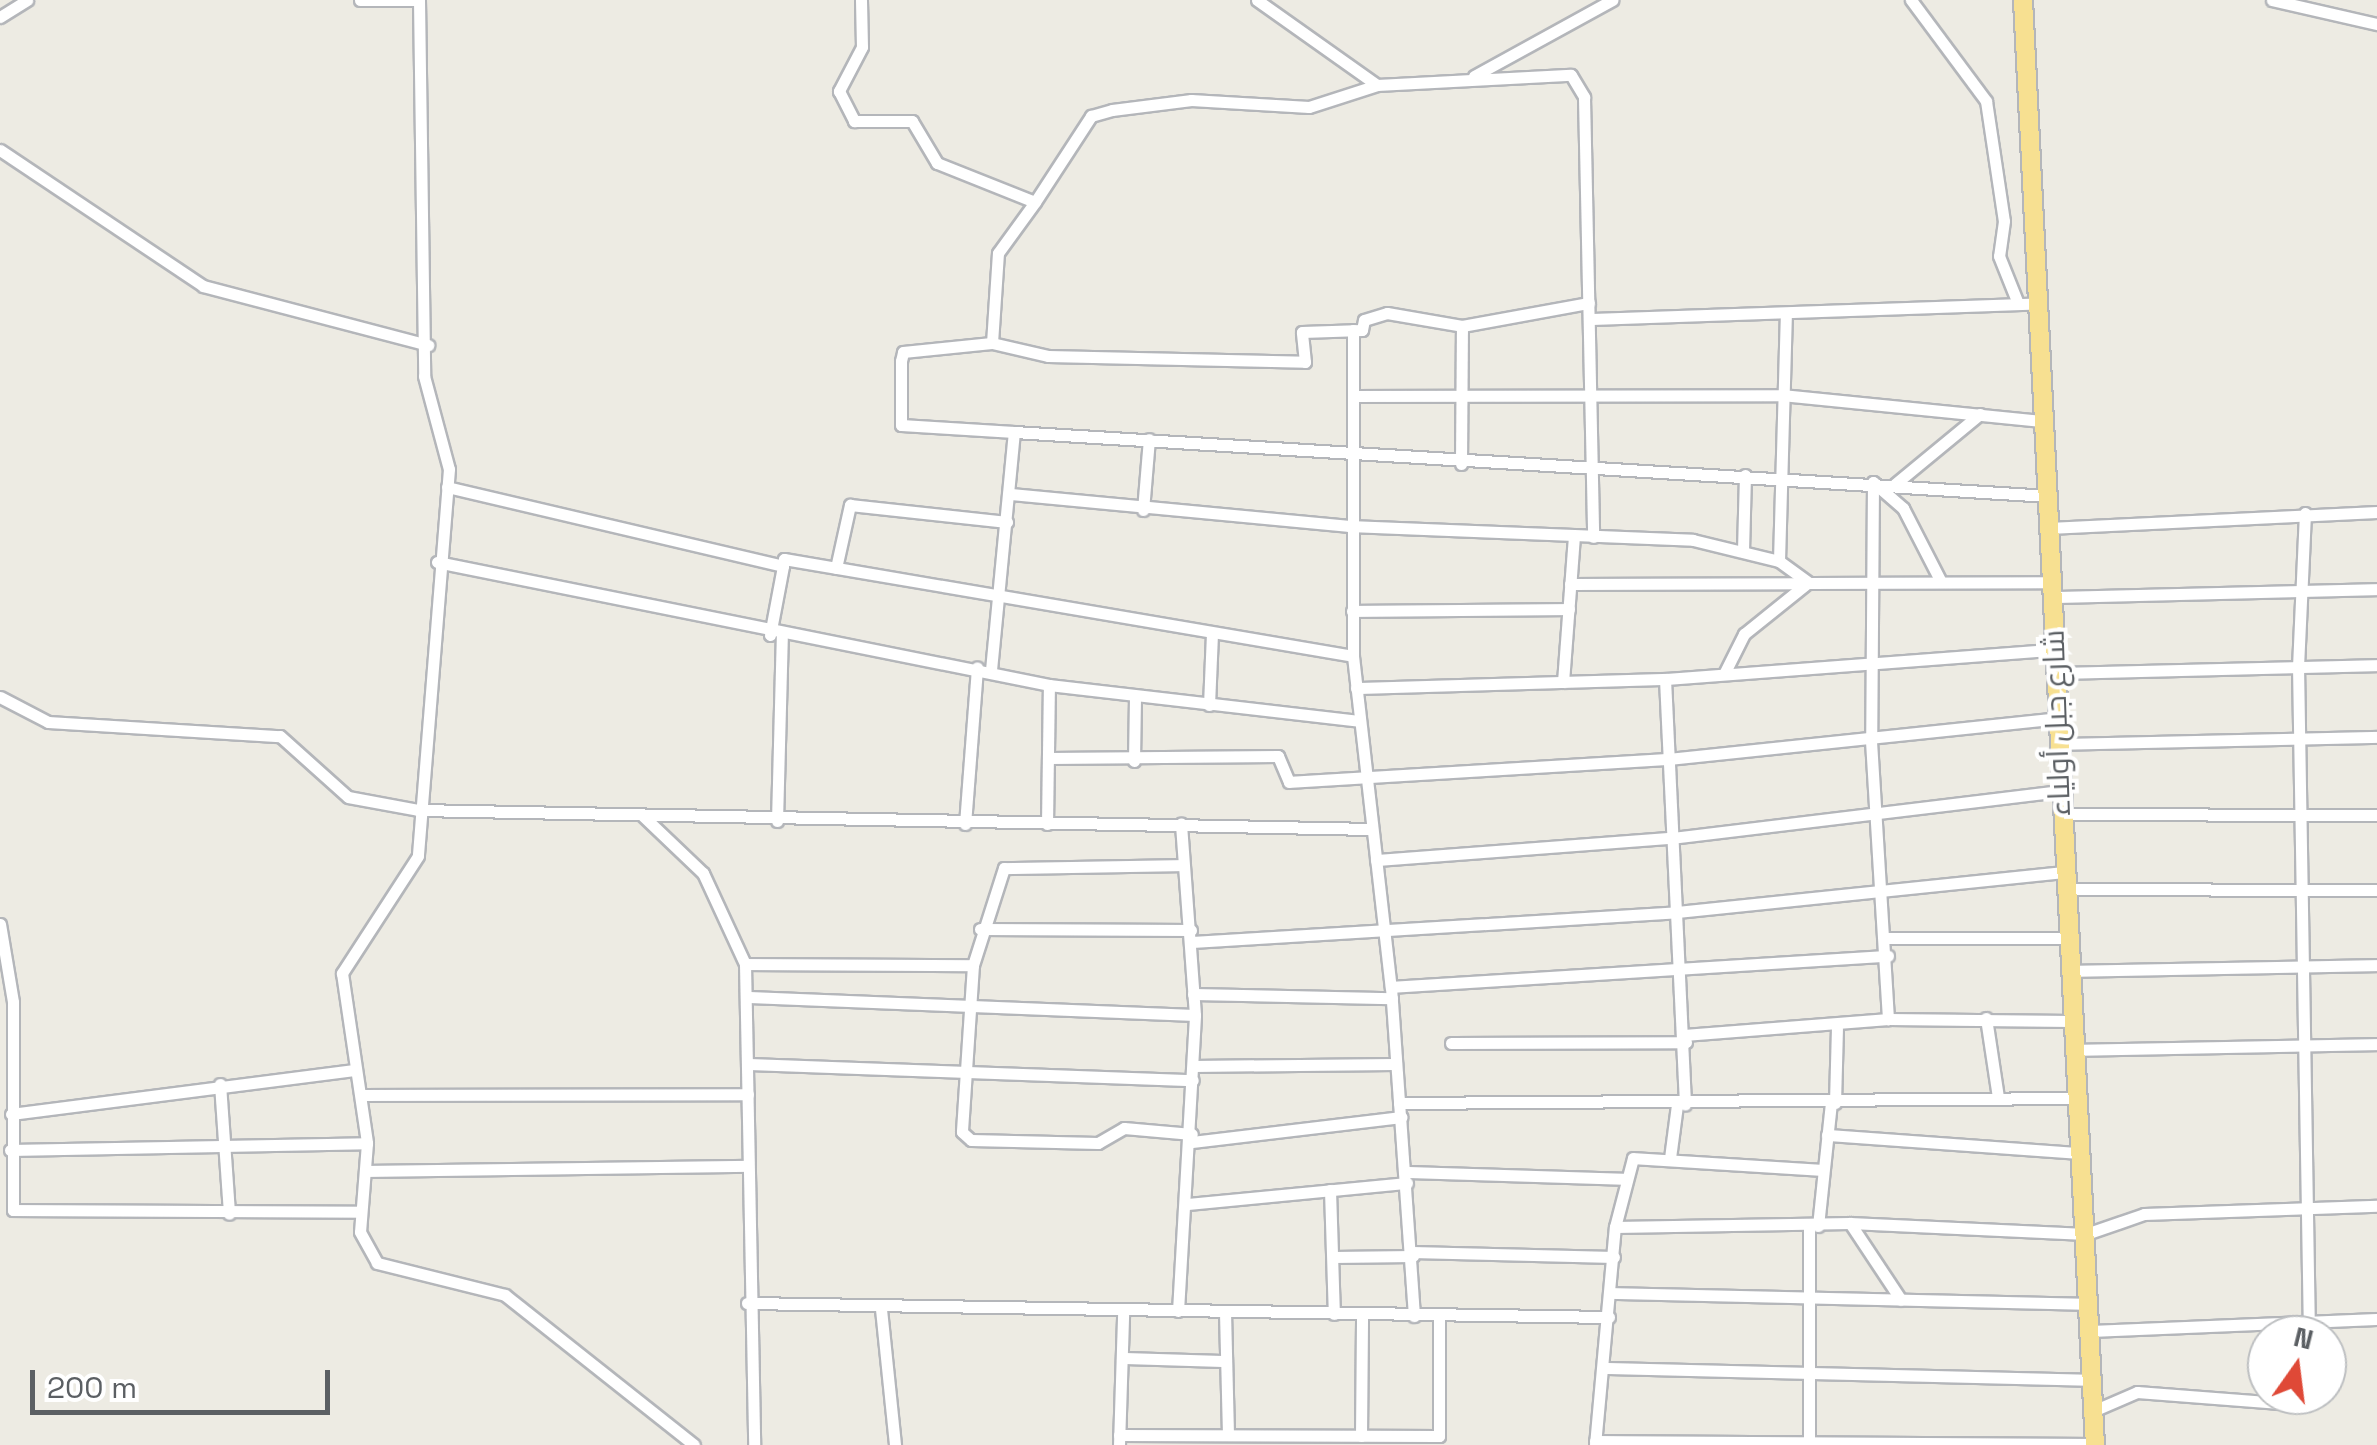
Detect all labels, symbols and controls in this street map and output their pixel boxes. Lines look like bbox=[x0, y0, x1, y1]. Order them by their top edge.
street label: شارع جبل أولياء bbox=[2036, 629, 2078, 817]
north arrow bbox=[2247, 1315, 2347, 1415]
text: N bbox=[2290, 1318, 2317, 1358]
scale bar bbox=[35, 1350, 335, 1412]
text: 200 m bbox=[47, 1368, 137, 1407]

